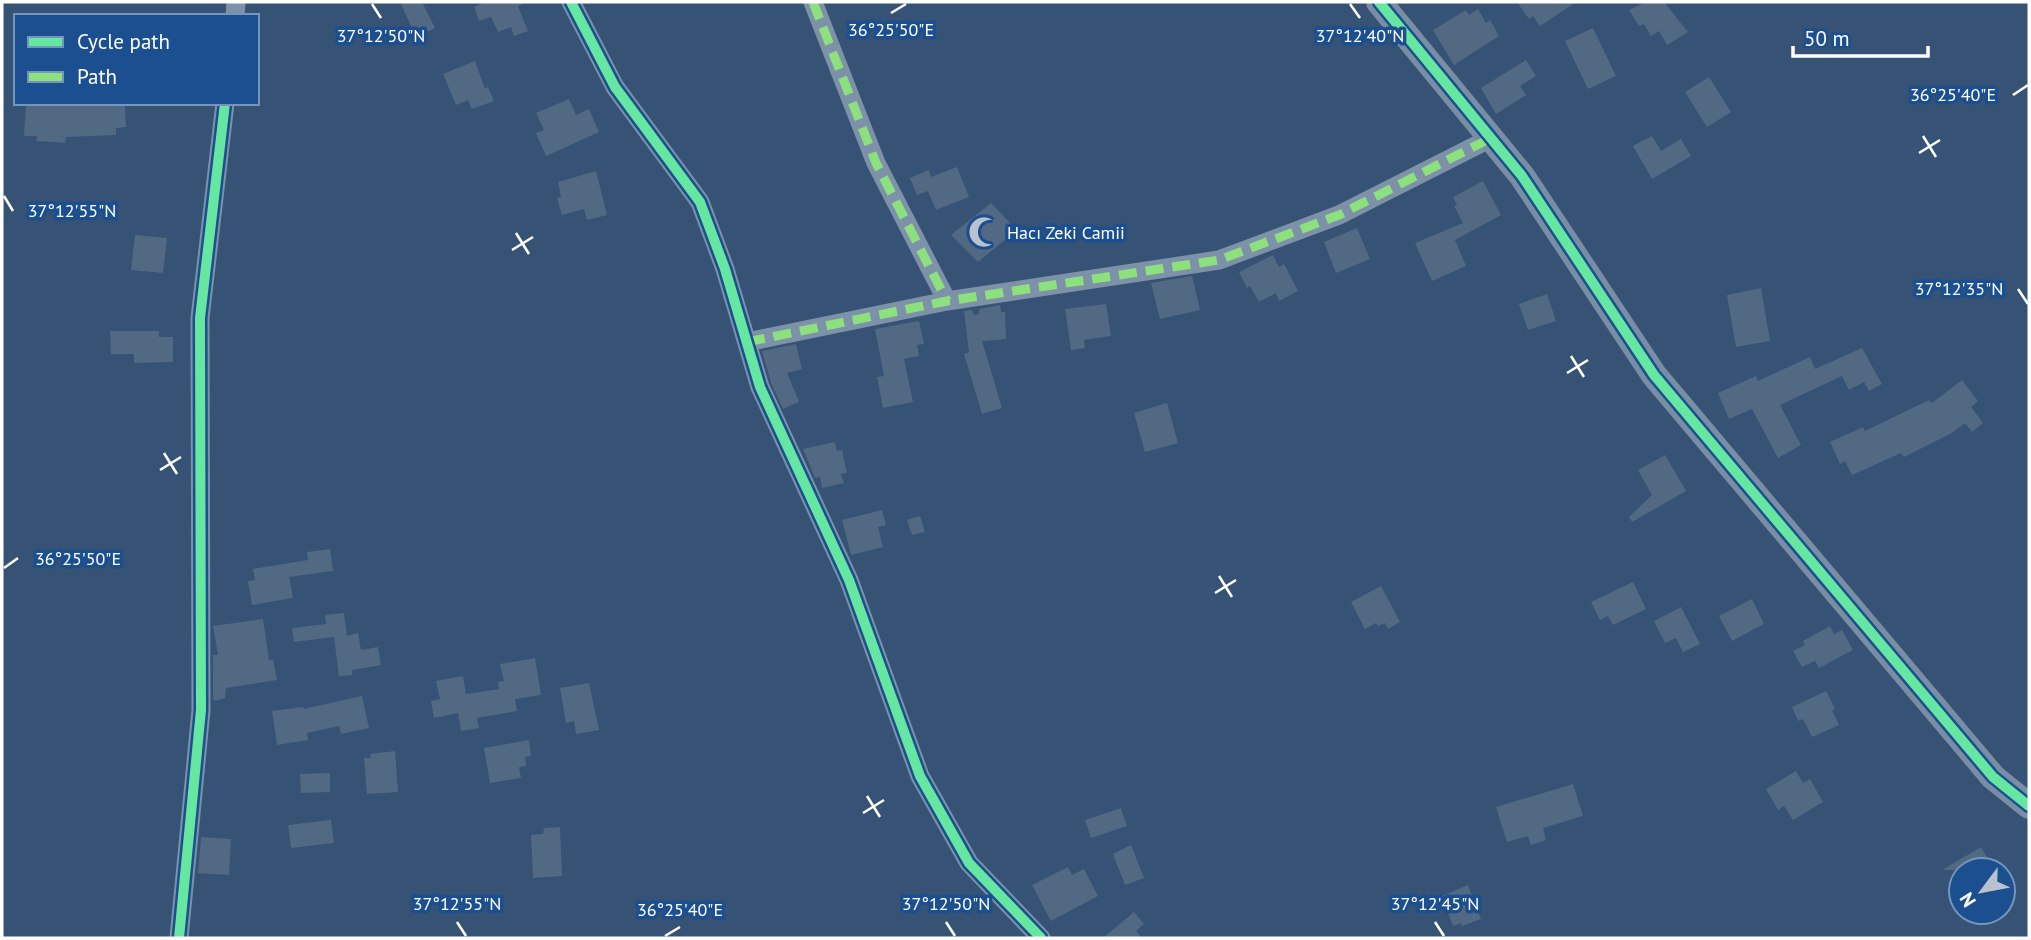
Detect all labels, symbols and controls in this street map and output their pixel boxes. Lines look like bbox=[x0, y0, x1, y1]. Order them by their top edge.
legend bbox=[14, 14, 259, 105]
scale bar bbox=[1793, 14, 1928, 58]
text: 36°25'50"E bbox=[848, 18, 934, 41]
text: 37°12'50"N bbox=[337, 24, 425, 47]
text: 37°12'40"N bbox=[1316, 24, 1404, 47]
text: 50 m bbox=[1804, 25, 1850, 52]
text: Cycle path bbox=[77, 28, 170, 55]
text: Path bbox=[77, 63, 117, 90]
text: 36°25'40"E bbox=[1910, 83, 1996, 106]
text: 37°12'55"N bbox=[28, 199, 116, 222]
mosque icon: Hacı Zeki Camii bbox=[967, 215, 1001, 249]
place label: Hacı Zeki Camii bbox=[1007, 221, 1125, 244]
text: 37°12'35"N bbox=[1915, 277, 2003, 300]
text: 36°25'50"E bbox=[35, 547, 121, 570]
north arrow bbox=[1947, 856, 2017, 926]
text: N bbox=[1954, 888, 1981, 912]
text: 37°12'55"N bbox=[413, 892, 501, 915]
text: 37°12'50"N bbox=[902, 892, 990, 915]
text: 37°12'45"N bbox=[1391, 892, 1479, 915]
text: 36°25'40"E bbox=[637, 898, 723, 921]

